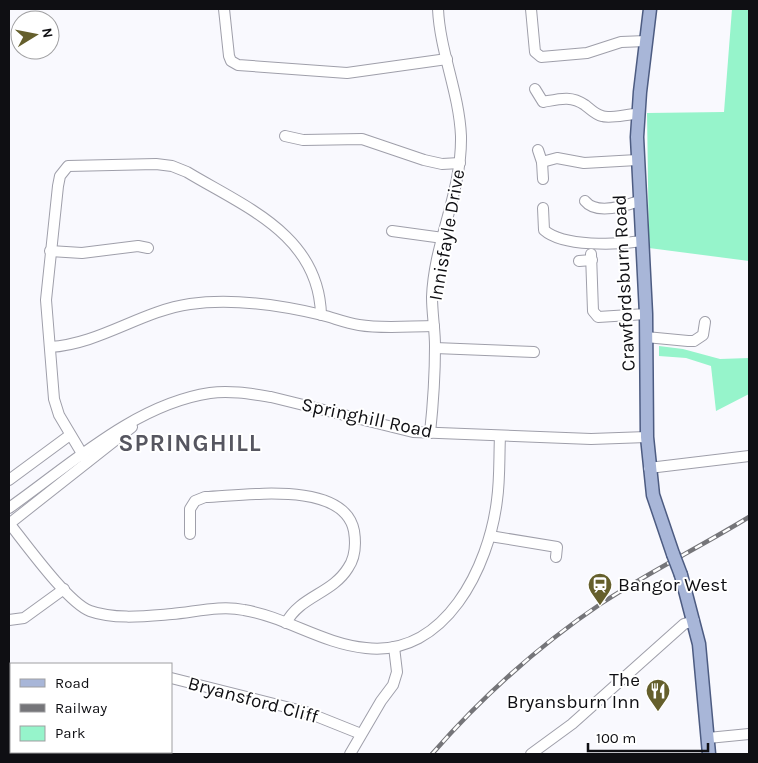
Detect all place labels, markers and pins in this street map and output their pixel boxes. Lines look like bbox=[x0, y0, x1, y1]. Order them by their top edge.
station icon: Bangor West bbox=[587, 572, 613, 606]
place label: Bangor West bbox=[618, 574, 728, 596]
place label: The Bryansburn Inn bbox=[507, 669, 640, 713]
restaurant icon: The Bryansburn Inn bbox=[645, 678, 671, 712]

